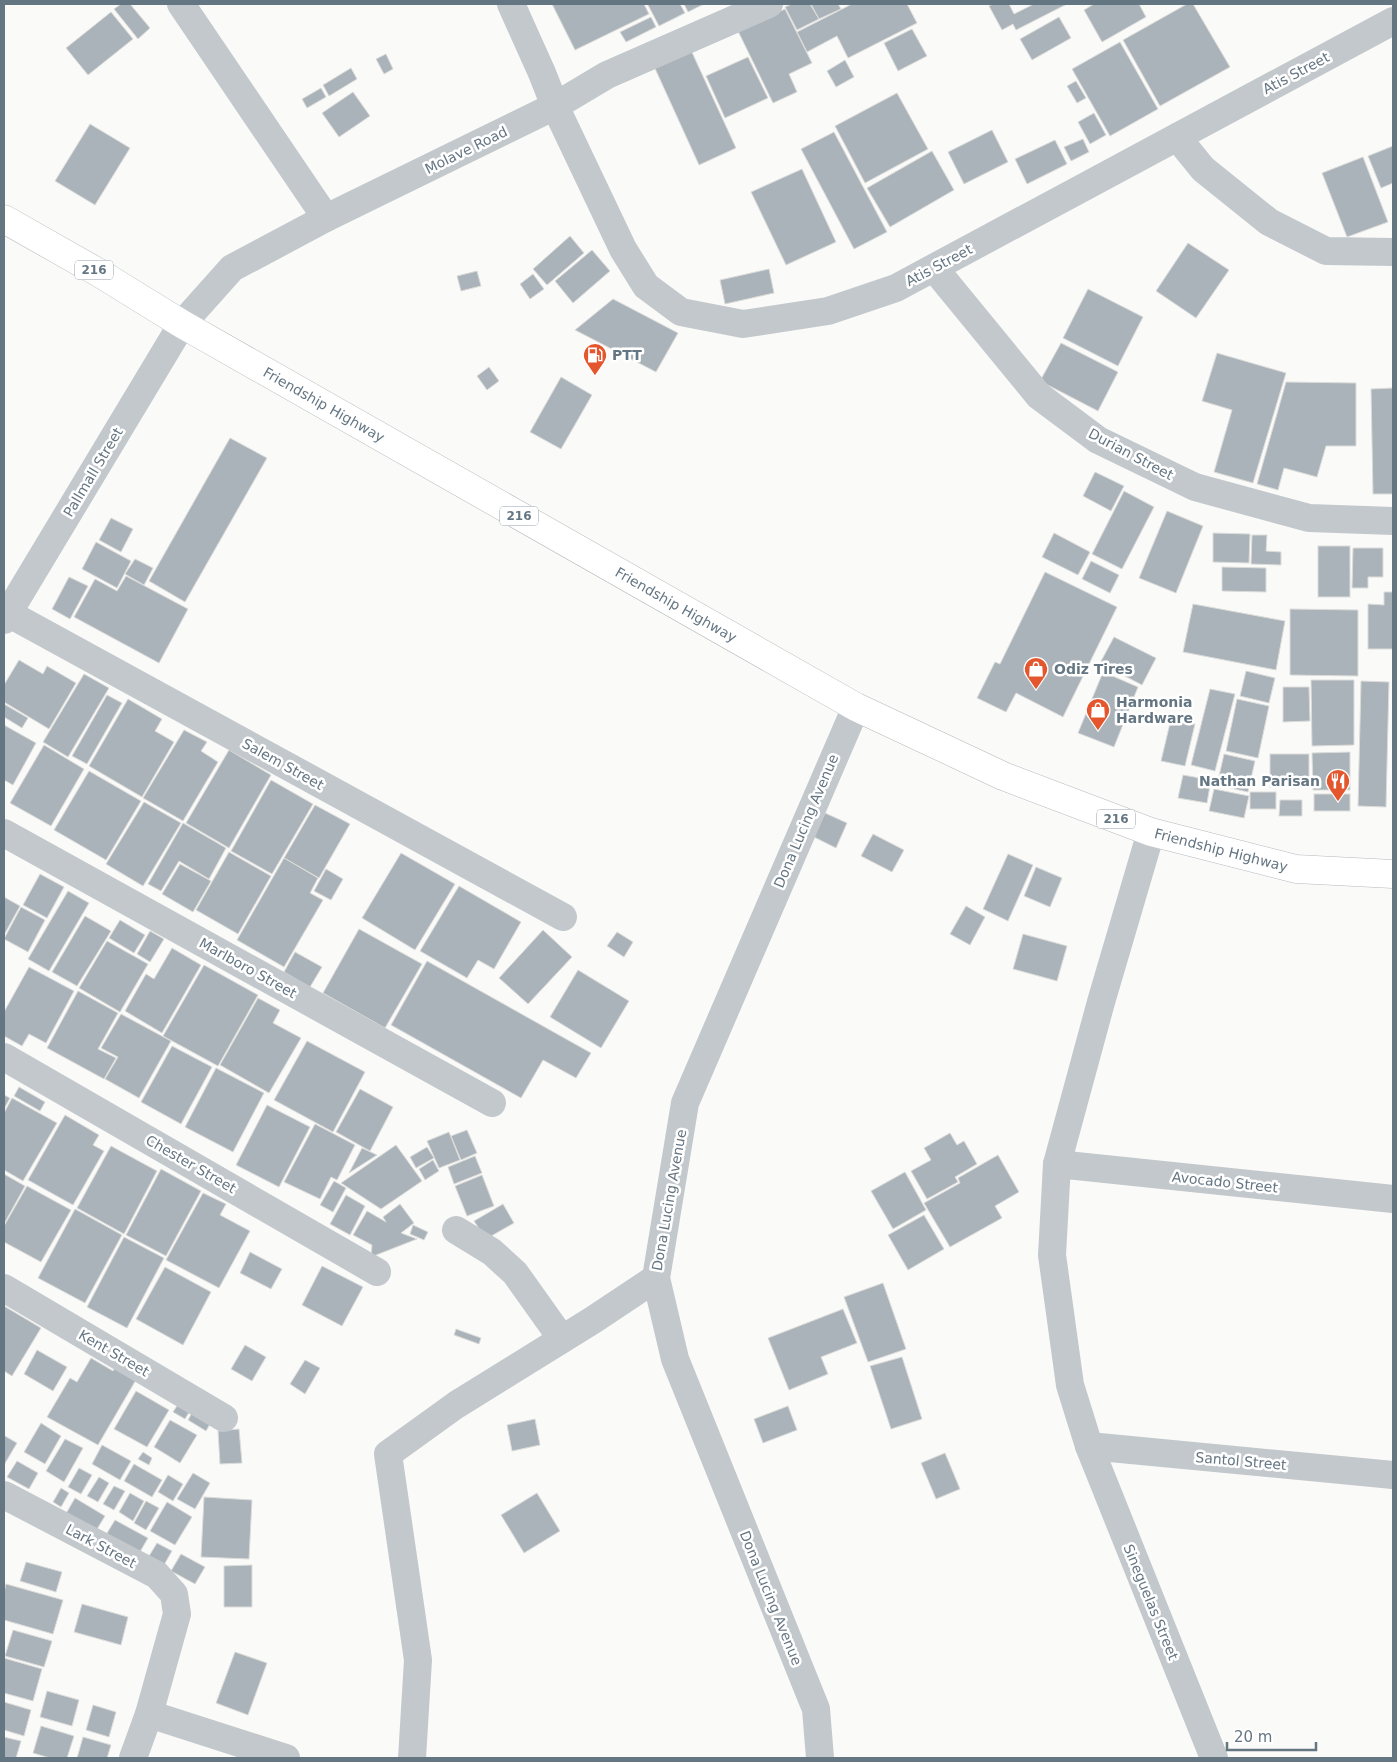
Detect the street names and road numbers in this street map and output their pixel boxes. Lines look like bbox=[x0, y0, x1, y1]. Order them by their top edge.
street label: Atis Street bbox=[1260, 49, 1332, 97]
street label: Molave Road bbox=[422, 123, 510, 177]
street label: Atis Street bbox=[903, 241, 975, 289]
road number: 216 bbox=[75, 260, 113, 280]
street label: Friendship Highway bbox=[260, 364, 388, 445]
street label: Pallmall Street bbox=[60, 424, 126, 519]
street label: Durian Street bbox=[1086, 425, 1177, 483]
road number: 216 bbox=[500, 506, 538, 526]
street label: Friendship Highway bbox=[613, 564, 740, 646]
street label: Salem Street bbox=[239, 735, 327, 793]
street label: Dona Lucing Avenue bbox=[771, 752, 841, 890]
road number: 216 bbox=[1097, 810, 1135, 829]
street label: Friendship Highway bbox=[1153, 825, 1290, 875]
street label: Marlboro Street bbox=[197, 935, 300, 1002]
street label: Dona Lucing Avenue bbox=[649, 1128, 689, 1272]
street label: Chester Street bbox=[143, 1132, 239, 1197]
street label: Avocado Street bbox=[1171, 1168, 1279, 1196]
street label: Kent Street bbox=[76, 1326, 152, 1380]
street label: Santol Street bbox=[1195, 1449, 1288, 1473]
street label: Lark Street bbox=[63, 1521, 139, 1571]
street label: Dona Lucing Avenue bbox=[737, 1528, 805, 1668]
street label: Sineguelas Street bbox=[1120, 1542, 1182, 1663]

